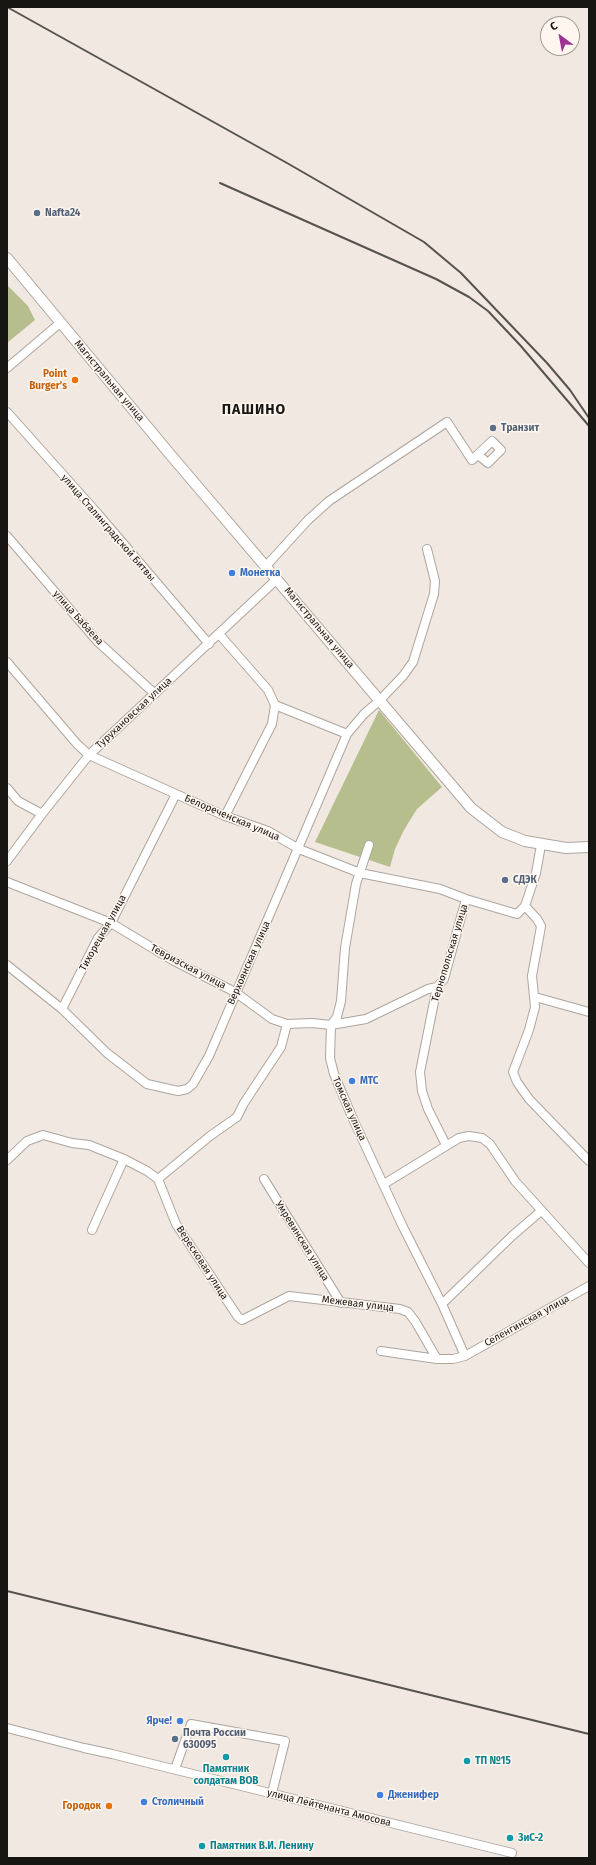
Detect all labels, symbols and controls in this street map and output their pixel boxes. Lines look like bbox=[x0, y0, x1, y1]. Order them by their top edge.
north arrow bbox=[540, 16, 580, 56]
text: С bbox=[548, 19, 560, 33]
place label: Nafta24 bbox=[45, 207, 80, 219]
marker: Nafta24 bbox=[32, 208, 42, 218]
street label: Магистральная улица bbox=[71, 338, 147, 424]
place label: Point Burger’s bbox=[29, 368, 67, 392]
marker: Point Burger’s bbox=[70, 375, 80, 385]
district label: ПАШИНО bbox=[222, 402, 286, 418]
place label: Транзит bbox=[501, 422, 539, 434]
marker: Транзит bbox=[488, 423, 498, 433]
street label: улица Сталинградской Битвы bbox=[58, 472, 158, 584]
place label: Монетка bbox=[240, 567, 280, 579]
marker: Монетка bbox=[227, 568, 237, 578]
street label: Магистральная улица bbox=[281, 585, 357, 671]
street label: улица Бабаева bbox=[50, 588, 106, 648]
street label: Турухановская улица bbox=[94, 675, 174, 751]
street label: Белореченская улица bbox=[183, 792, 281, 844]
place label: СДЭК bbox=[513, 874, 537, 886]
marker: СДЭК bbox=[500, 875, 510, 885]
street label: Тихорецкая улица bbox=[77, 893, 129, 973]
street label: Тернопольская улица bbox=[429, 903, 471, 1003]
street label: Верхоянская улица bbox=[225, 919, 273, 1007]
street label: Тевризская улица bbox=[148, 942, 228, 992]
street label: Томская улица bbox=[330, 1075, 368, 1143]
place label: МТС bbox=[360, 1075, 378, 1087]
marker: МТС bbox=[347, 1076, 357, 1086]
street label: Умревинская улица bbox=[273, 1199, 331, 1283]
street label: Вересковая улица bbox=[174, 1224, 230, 1302]
street label: Селенгинская улица bbox=[482, 1293, 572, 1349]
street label: Межевая улица bbox=[321, 1294, 395, 1314]
place label: Ярче! bbox=[147, 1715, 172, 1727]
marker: Ярче! bbox=[175, 1716, 185, 1726]
place label: Почта России 630095 bbox=[183, 1727, 246, 1750]
marker: Почта России 630095 bbox=[170, 1734, 180, 1744]
marker: Памятник солдатам ВОВ bbox=[221, 1752, 231, 1762]
place label: ТП №15 bbox=[475, 1755, 511, 1767]
marker: ТП №15 bbox=[462, 1756, 472, 1766]
place label: Памятник солдатам ВОВ bbox=[194, 1763, 258, 1786]
street label: улица Лейтенанта Амосова bbox=[266, 1787, 392, 1829]
place label: Дженифер bbox=[388, 1789, 439, 1801]
marker: Дженифер bbox=[375, 1790, 385, 1800]
place label: Столичный bbox=[152, 1796, 204, 1808]
marker: Столичный bbox=[139, 1797, 149, 1807]
place label: Городок bbox=[63, 1800, 101, 1812]
marker: Городок bbox=[104, 1801, 114, 1811]
place label: ЗиС-2 bbox=[518, 1832, 543, 1844]
marker: ЗиС-2 bbox=[505, 1833, 515, 1843]
place label: Памятник В.И. Ленину bbox=[210, 1840, 314, 1852]
marker: Памятник В.И. Ленину bbox=[197, 1841, 207, 1851]

